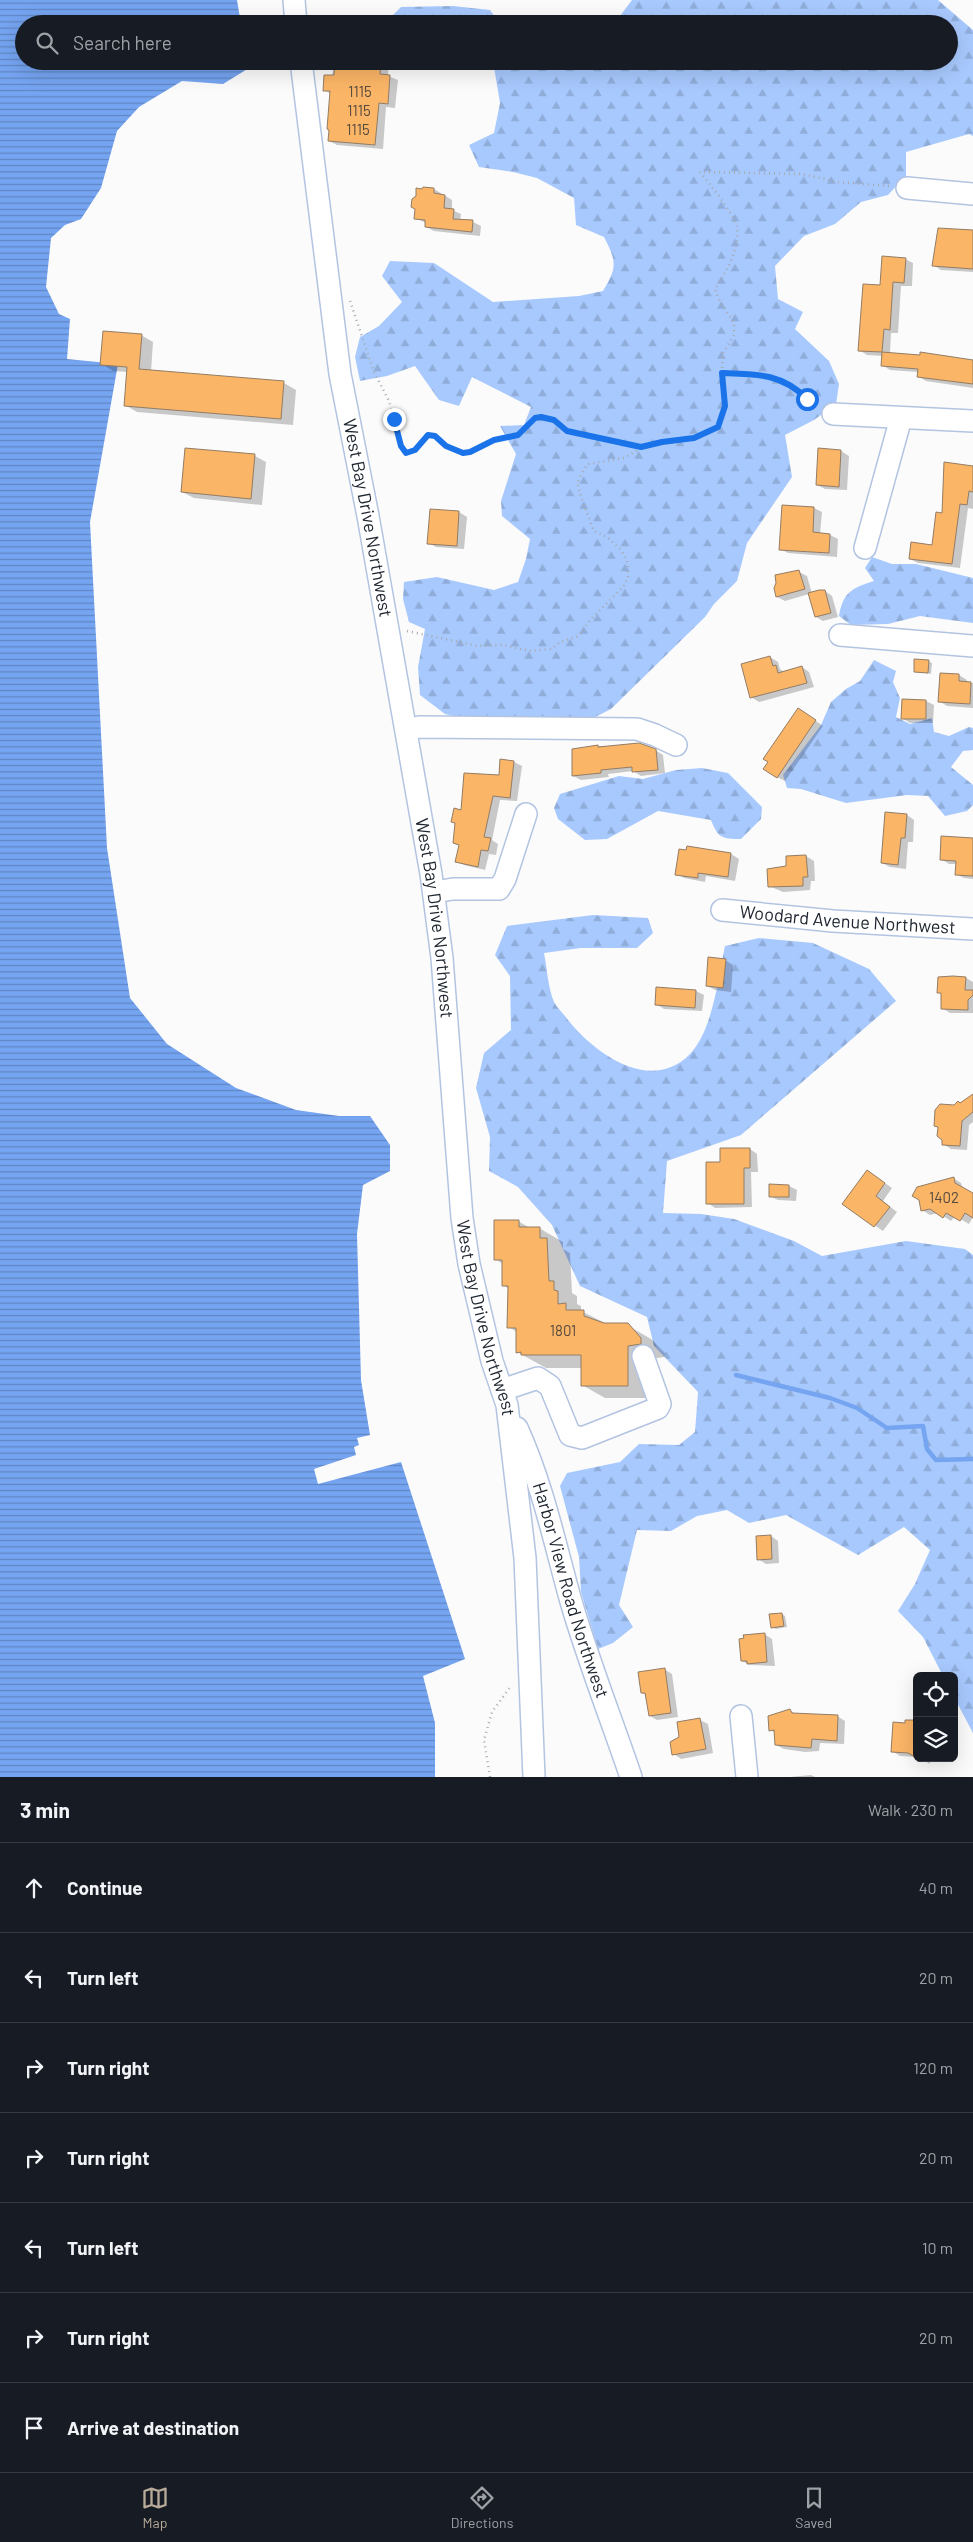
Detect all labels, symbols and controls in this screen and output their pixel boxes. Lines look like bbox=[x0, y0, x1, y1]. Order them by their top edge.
search box bbox=[15, 15, 958, 70]
icon: search bbox=[33, 29, 61, 57]
text: Search here bbox=[73, 31, 172, 54]
house number: 1115 bbox=[348, 82, 372, 100]
house number: 1115 bbox=[347, 101, 371, 119]
house number: 1115 bbox=[346, 120, 370, 138]
route start bbox=[796, 388, 819, 411]
route end bbox=[383, 408, 406, 431]
street label: West Bay Drive Northwest bbox=[339, 417, 398, 619]
street label: West Bay Drive Northwest bbox=[411, 816, 459, 1019]
street label: Woodard Avenue Northwest bbox=[739, 900, 956, 938]
house number: 1402 bbox=[929, 1188, 959, 1206]
street label: West Bay Drive Northwest bbox=[452, 1218, 520, 1417]
house number: 1801 bbox=[550, 1321, 576, 1339]
street label: Harbor View Road Northwest bbox=[529, 1479, 614, 1701]
map controls bbox=[913, 1672, 958, 1762]
button: locate bbox=[913, 1672, 958, 1717]
button: layers bbox=[913, 1717, 958, 1762]
text: 3 min bbox=[20, 1797, 70, 1822]
text: Walk · 230 m bbox=[868, 1800, 953, 1819]
icon: ahead bbox=[20, 1874, 48, 1902]
text: Continue bbox=[67, 1876, 143, 1899]
text: 40 m bbox=[919, 1878, 953, 1897]
icon: left bbox=[20, 1964, 48, 1992]
text: Turn left bbox=[67, 1966, 138, 1989]
text: 20 m bbox=[919, 1968, 953, 1987]
icon: right bbox=[20, 2054, 48, 2082]
text: Turn right bbox=[67, 2056, 149, 2079]
text: 120 m bbox=[913, 2058, 953, 2077]
icon: right bbox=[20, 2144, 48, 2172]
text: Turn right bbox=[67, 2146, 149, 2169]
text: 20 m bbox=[919, 2148, 953, 2167]
icon: left bbox=[20, 2234, 48, 2262]
text: Turn left bbox=[67, 2236, 138, 2259]
text: 10 m bbox=[922, 2238, 953, 2257]
icon: right bbox=[20, 2324, 48, 2352]
text: Turn right bbox=[67, 2326, 149, 2349]
text: 20 m bbox=[919, 2328, 953, 2347]
icon: arrive bbox=[20, 2414, 48, 2442]
text: Arrive at destination bbox=[67, 2416, 239, 2439]
tab: Map bbox=[141, 2484, 169, 2531]
tab: Directions bbox=[451, 2484, 513, 2531]
tab: Saved bbox=[795, 2484, 832, 2531]

